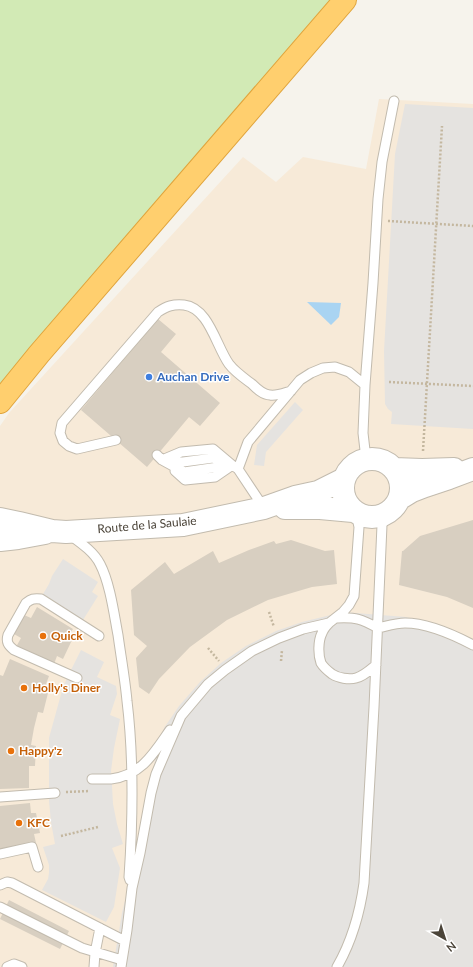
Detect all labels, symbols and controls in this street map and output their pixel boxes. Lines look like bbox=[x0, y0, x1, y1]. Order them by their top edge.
place label: Auchan Drive bbox=[156, 369, 230, 384]
marker: Auchan Drive bbox=[144, 372, 154, 382]
street label: Route de la Saulaie bbox=[97, 513, 197, 536]
place label: Quick bbox=[51, 628, 83, 643]
marker: Quick bbox=[38, 631, 48, 641]
place label: Holly's Diner bbox=[32, 680, 101, 695]
marker: Holly's Diner bbox=[19, 683, 29, 693]
place label: Happy'z bbox=[19, 743, 63, 758]
marker: Happy'z bbox=[6, 746, 16, 756]
place label: KFC bbox=[27, 815, 50, 830]
marker: KFC bbox=[14, 818, 24, 828]
north arrow bbox=[425, 919, 465, 959]
text: N bbox=[444, 939, 459, 955]

